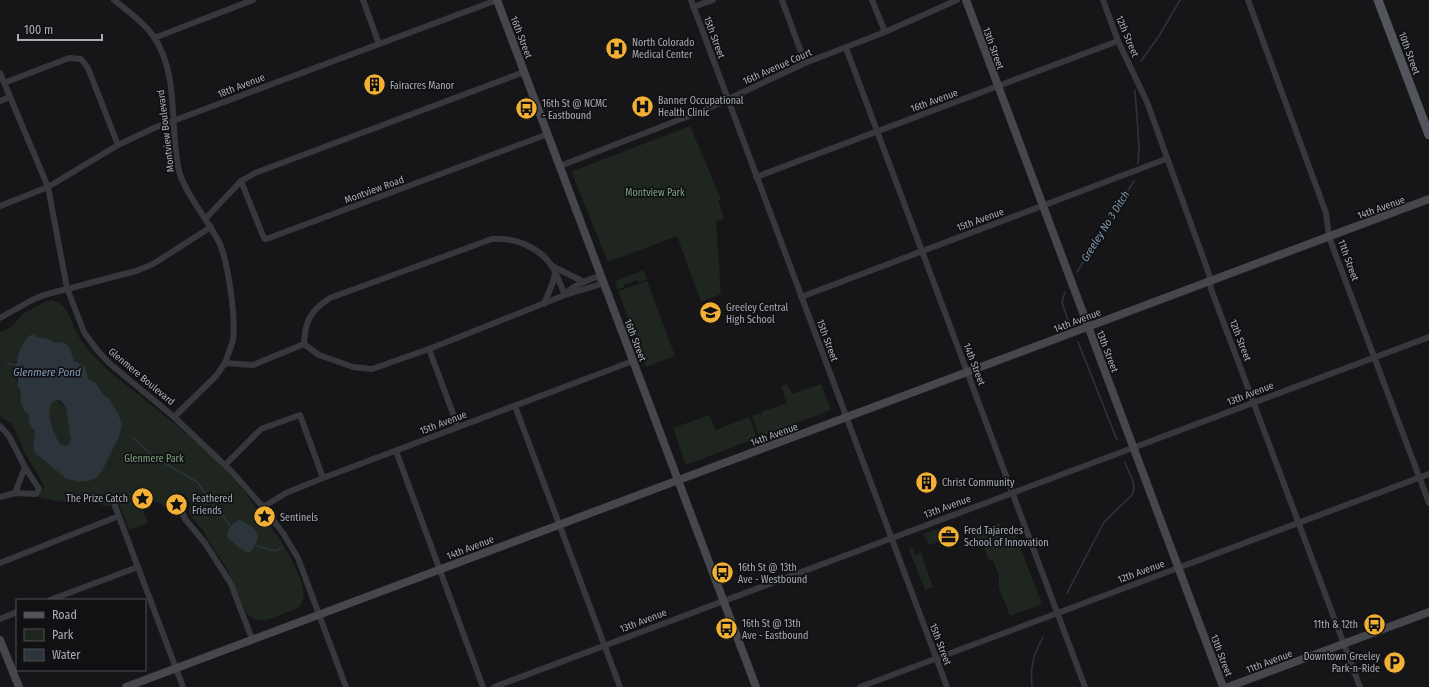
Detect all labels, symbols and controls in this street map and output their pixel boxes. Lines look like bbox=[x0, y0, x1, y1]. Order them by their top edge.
street label: 12th Street bbox=[1113, 14, 1141, 60]
street label: 16th Street bbox=[508, 15, 535, 61]
street label: 15th Street bbox=[701, 15, 727, 61]
scale bar bbox=[18, 16, 102, 42]
text: 100 m bbox=[24, 23, 53, 37]
street label: 13th Street bbox=[980, 26, 1006, 72]
street label: 10th Street bbox=[1396, 30, 1423, 77]
hospital icon: North Colorado Medical Center bbox=[604, 35, 630, 61]
place label: North Colorado Medical Center bbox=[632, 37, 694, 61]
street label: 16th Avenue Court bbox=[741, 46, 814, 88]
street label: 18th Avenue bbox=[216, 71, 267, 100]
building icon: Fairacres Manor bbox=[361, 72, 387, 98]
place label: Fairacres Manor bbox=[390, 80, 455, 92]
street label: 16th Avenue bbox=[909, 87, 960, 115]
street label: Montview Boulevard bbox=[155, 89, 177, 173]
hospital icon: Banner Occupational Health Clinic bbox=[630, 93, 656, 119]
place label: Banner Occupational Health Clinic bbox=[658, 95, 744, 119]
bus stop icon: 16th St @ NCMC - Eastbound bbox=[514, 96, 540, 122]
place label: 16th St @ NCMC - Eastbound bbox=[542, 98, 607, 122]
street label: Montview Road bbox=[343, 174, 406, 206]
park label: Montview Park bbox=[625, 187, 685, 199]
water label: Greeley No 3 Ditch bbox=[1078, 188, 1133, 264]
street label: 14th Avenue bbox=[1356, 194, 1407, 222]
street label: 15th Avenue bbox=[955, 206, 1006, 234]
street label: 11th Street bbox=[1335, 238, 1361, 283]
school or university icon: Greeley Central High School bbox=[698, 300, 724, 326]
place label: Greeley Central High School bbox=[726, 302, 788, 326]
street label: 14th Avenue bbox=[1052, 306, 1103, 335]
street label: 16th Street bbox=[622, 318, 649, 364]
street label: 15th Street bbox=[814, 318, 840, 364]
street label: 12th Street bbox=[1227, 318, 1254, 364]
street label: 13th Street bbox=[1094, 329, 1121, 375]
street label: 14th Street bbox=[961, 342, 988, 388]
street label: Glenmere Boulevard bbox=[106, 346, 177, 408]
water label: Glenmere Pond bbox=[13, 366, 81, 379]
street label: 13th Avenue bbox=[1225, 379, 1276, 408]
street label: 15th Avenue bbox=[418, 408, 469, 437]
street label: 14th Avenue bbox=[749, 421, 800, 449]
park label: Glenmere Park bbox=[124, 453, 184, 465]
building icon: Christ Community bbox=[914, 469, 940, 495]
place label: Christ Community bbox=[942, 477, 1015, 489]
place icon: The Prize Catch bbox=[130, 485, 156, 511]
place icon: Feathered Friends bbox=[164, 491, 190, 517]
place label: The Prize Catch bbox=[66, 493, 128, 505]
place label: Feathered Friends bbox=[192, 493, 233, 517]
street label: 13th Avenue bbox=[922, 493, 973, 521]
place icon: Sentinels bbox=[251, 504, 277, 530]
place label: Sentinels bbox=[280, 512, 318, 524]
office icon: Fred Tajaredes School of Innovation bbox=[936, 523, 962, 549]
place label: Fred Tajaredes School of Innovation bbox=[964, 525, 1049, 549]
street label: 14th Avenue bbox=[445, 533, 496, 562]
street label: 12th Avenue bbox=[1116, 558, 1167, 586]
bus stop icon: 16th St @ 13th Ave - Westbound bbox=[710, 560, 736, 586]
place label: 16th St @ 13th Ave - Westbound bbox=[738, 562, 807, 586]
legend bbox=[16, 599, 146, 671]
street label: 13th Avenue bbox=[618, 606, 669, 635]
text: Road bbox=[52, 608, 77, 622]
bus stop icon: 11th & 12th bbox=[1361, 611, 1387, 637]
bus stop icon: 16th St @ 13th Ave - Eastbound bbox=[714, 616, 740, 642]
place label: 16th St @ 13th Ave - Eastbound bbox=[742, 618, 808, 642]
place label: 11th & 12th bbox=[1314, 619, 1358, 631]
street label: 15th Street bbox=[927, 622, 954, 668]
text: Park bbox=[52, 628, 74, 642]
street label: 13th Street bbox=[1208, 633, 1235, 679]
text: Water bbox=[52, 648, 81, 662]
street label: 11th Avenue bbox=[1245, 648, 1294, 676]
parking icon: Downtown Greeley Park-n-Ride bbox=[1382, 649, 1408, 675]
place label: Downtown Greeley Park-n-Ride bbox=[1304, 651, 1381, 675]

